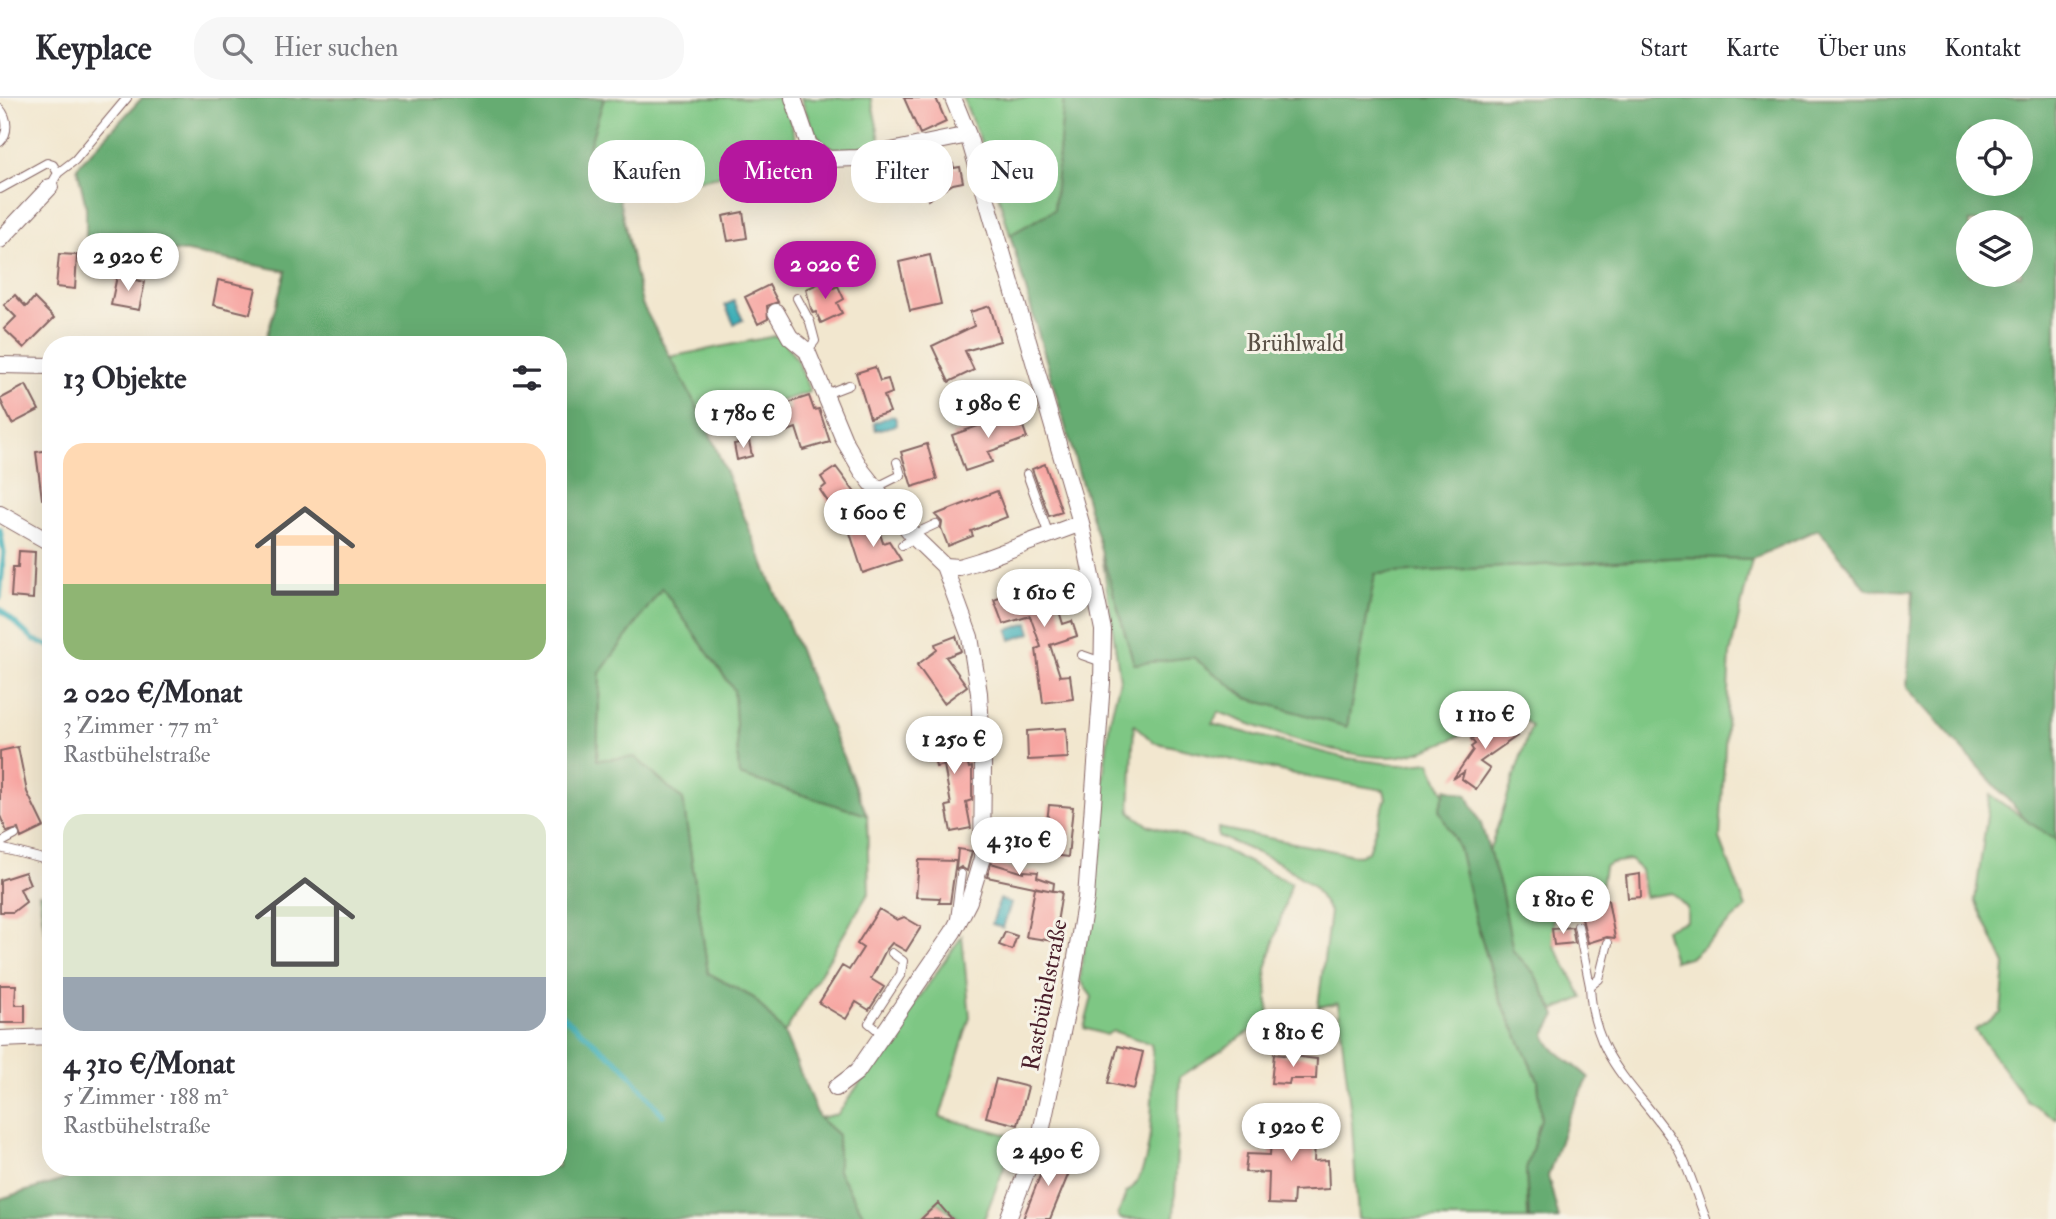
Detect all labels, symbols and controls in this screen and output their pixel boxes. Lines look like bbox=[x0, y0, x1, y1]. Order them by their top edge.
search box bbox=[194, 17, 684, 80]
text: Keyplace bbox=[35, 28, 152, 69]
icon: search bbox=[218, 29, 256, 67]
text: Hier suchen bbox=[274, 32, 398, 64]
text: Start bbox=[1640, 33, 1688, 64]
text: Karte bbox=[1726, 33, 1779, 64]
text: Über uns bbox=[1817, 33, 1906, 64]
text: Kontakt bbox=[1944, 33, 2021, 64]
map controls bbox=[1956, 119, 2033, 287]
button: locate bbox=[1956, 119, 2033, 196]
chip: Kaufen bbox=[588, 140, 705, 203]
chip: Mieten bbox=[719, 140, 837, 203]
chip: Filter bbox=[851, 140, 953, 203]
chip: Neu bbox=[967, 140, 1058, 203]
button: layers bbox=[1956, 210, 2033, 287]
pin: 2 920 € bbox=[63, 234, 193, 293]
text: 2 920 € bbox=[93, 241, 163, 270]
pin: 2 020 € bbox=[760, 242, 890, 301]
text: 2 020 € bbox=[790, 249, 860, 278]
park label: Brühlwald bbox=[1246, 328, 1344, 359]
icon: filters bbox=[508, 359, 546, 397]
text: 13 Objekte bbox=[63, 360, 187, 397]
pin: 1 980 € bbox=[923, 380, 1053, 440]
text: 1 980 € bbox=[955, 388, 1021, 417]
pin: 1 780 € bbox=[678, 390, 808, 450]
text: 1 780 € bbox=[711, 398, 775, 427]
icon: home bbox=[242, 488, 368, 614]
pin: 1 600 € bbox=[808, 490, 938, 549]
text: 1 600 € bbox=[840, 497, 906, 526]
pin: 1 610 € bbox=[979, 570, 1109, 629]
text: 1 610 € bbox=[1013, 577, 1075, 606]
text: 2 020 €/Monat bbox=[63, 674, 243, 711]
pin: 1 110 € bbox=[1420, 692, 1550, 751]
text: 1 110 € bbox=[1455, 699, 1515, 728]
text: 3 Zimmer · 77 m² bbox=[63, 711, 218, 740]
pin: 1 250 € bbox=[889, 716, 1019, 776]
text: 1 250 € bbox=[922, 724, 986, 753]
text: Rastbühelstraße bbox=[63, 740, 210, 769]
pin: 4 310 € bbox=[954, 818, 1084, 877]
text: 4 310 € bbox=[987, 825, 1051, 854]
icon: home bbox=[242, 859, 368, 985]
pin: 1 810 € bbox=[1498, 876, 1628, 936]
text: 1 810 € bbox=[1532, 884, 1594, 913]
street label: Rastbühelstraße bbox=[1015, 917, 1075, 1073]
pin: 1 810 € bbox=[1228, 1010, 1358, 1069]
text: 1 810 € bbox=[1262, 1017, 1324, 1046]
text: 4 310 €/Monat bbox=[63, 1045, 235, 1082]
text: 5 Zimmer · 188 m² bbox=[63, 1082, 228, 1111]
pin: 1 920 € bbox=[1226, 1104, 1356, 1163]
text: Rastbühelstraße bbox=[63, 1111, 210, 1140]
text: 1 920 € bbox=[1258, 1111, 1324, 1140]
pin: 2 490 € bbox=[983, 1128, 1113, 1188]
text: 2 490 € bbox=[1013, 1136, 1083, 1165]

